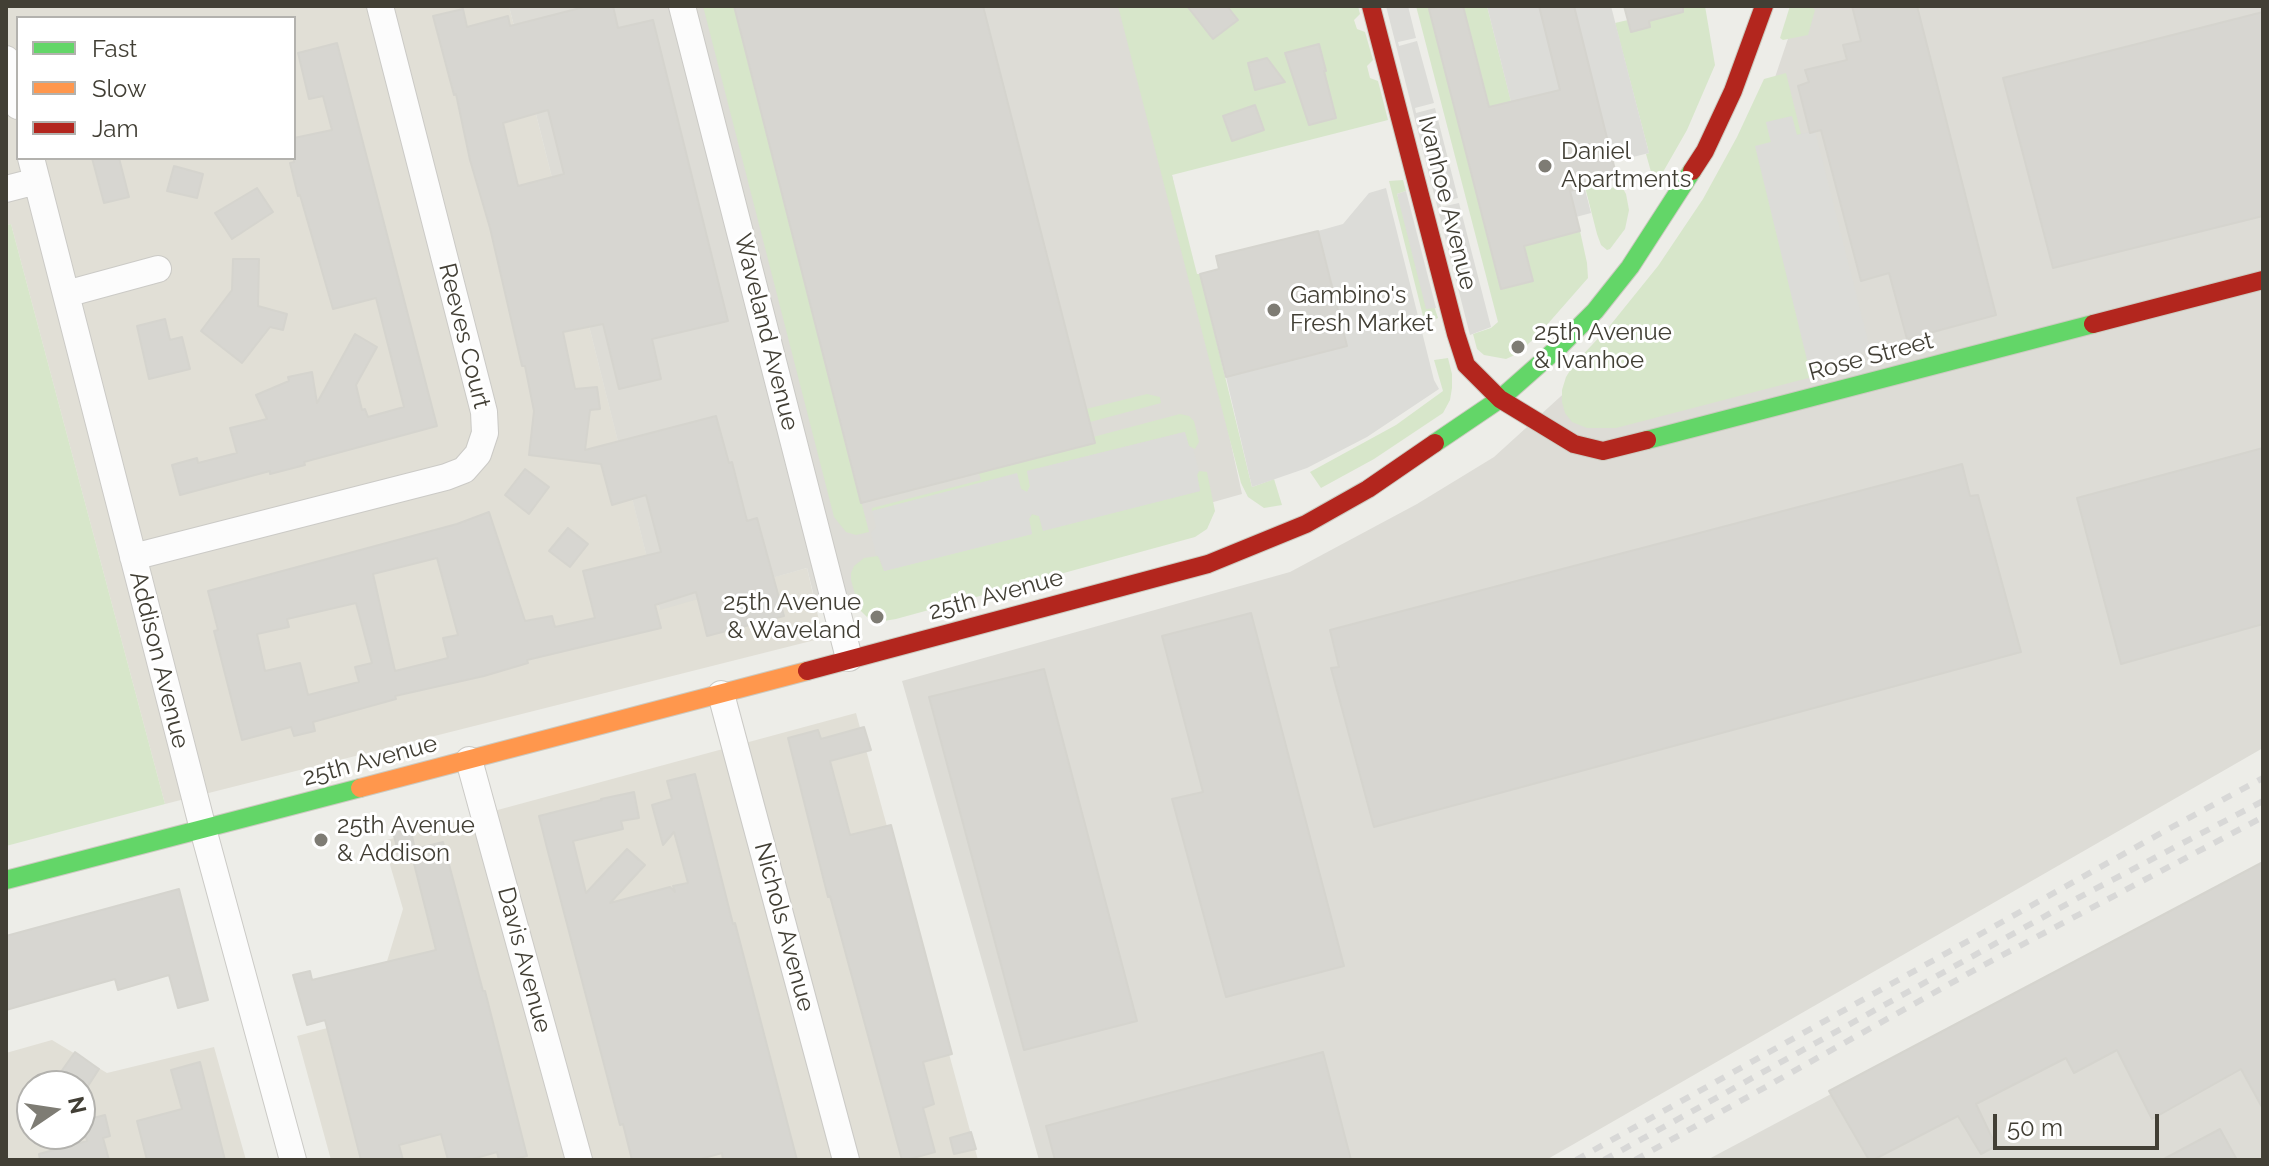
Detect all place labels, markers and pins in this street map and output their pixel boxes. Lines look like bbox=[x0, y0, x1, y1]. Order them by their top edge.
place label: Daniel Apartments bbox=[1561, 138, 1691, 194]
marker: Daniel Apartments bbox=[1536, 157, 1554, 175]
place label: Gambino's Fresh Market bbox=[1290, 282, 1434, 338]
marker: Gambino's Fresh Market bbox=[1265, 301, 1283, 319]
place label: 25th Avenue & Ivanhoe bbox=[1534, 319, 1672, 375]
marker: 25th Avenue & Ivanhoe bbox=[1509, 338, 1527, 356]
place label: 25th Avenue & Waveland bbox=[723, 589, 861, 645]
marker: 25th Avenue & Waveland bbox=[868, 608, 886, 626]
place label: 25th Avenue & Addison bbox=[337, 812, 475, 868]
marker: 25th Avenue & Addison bbox=[312, 831, 330, 849]

